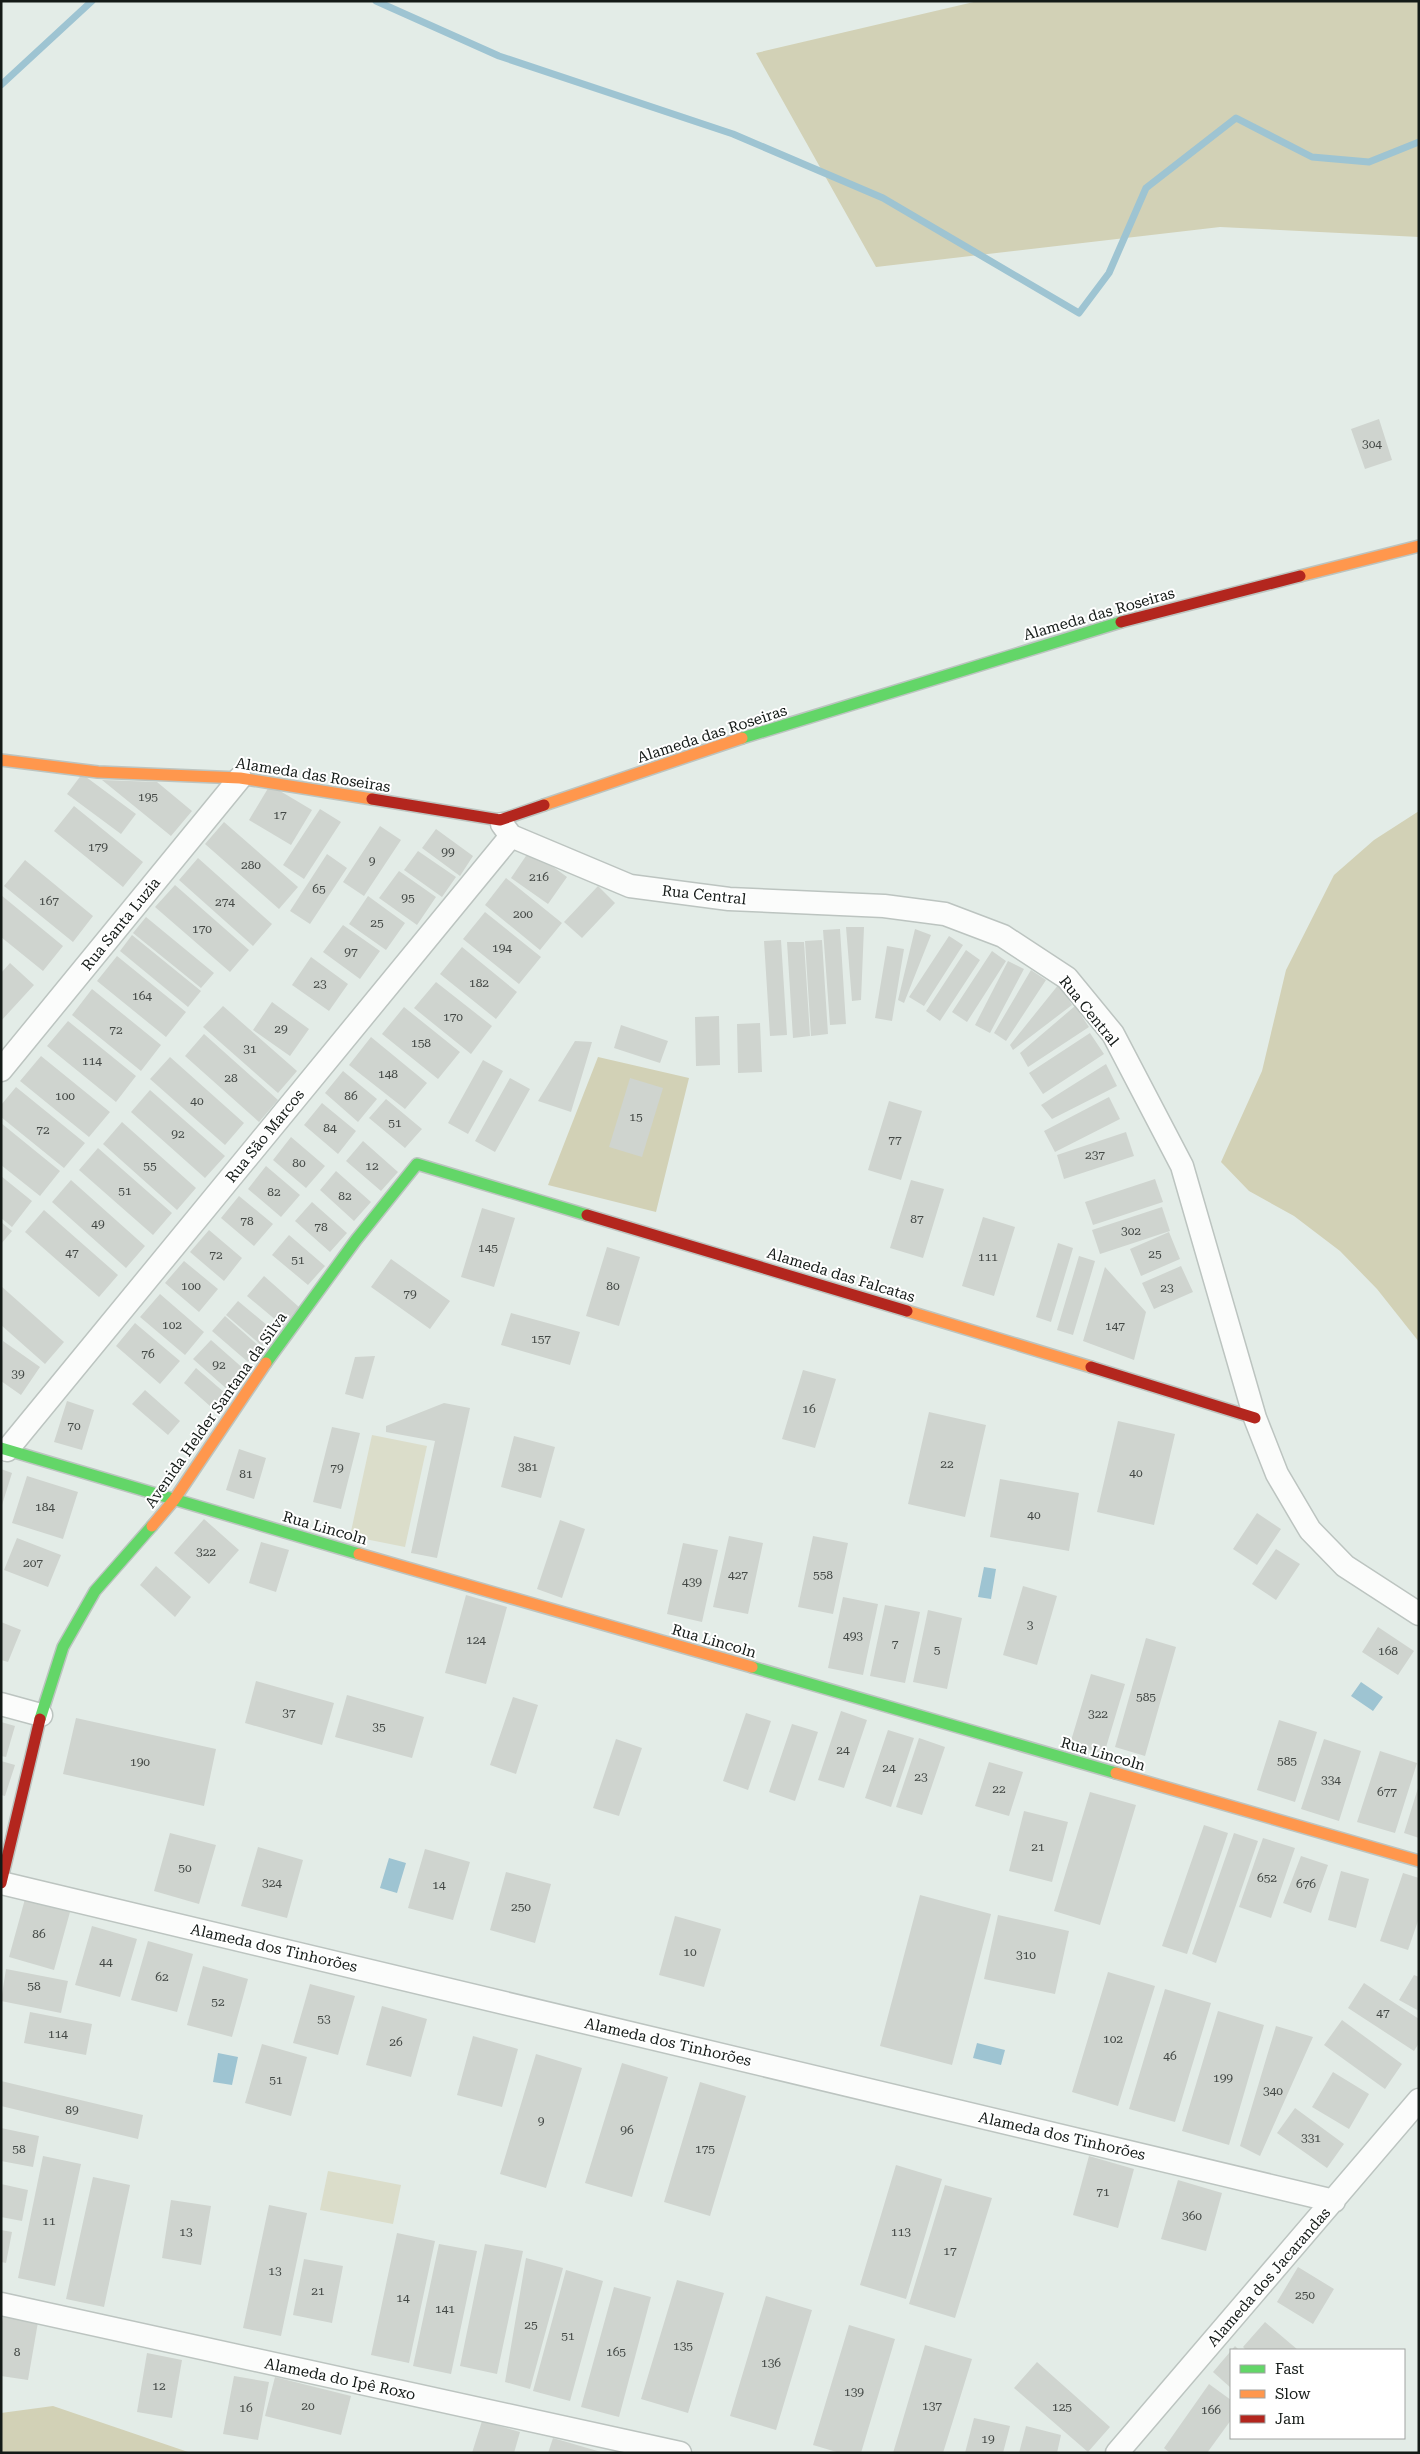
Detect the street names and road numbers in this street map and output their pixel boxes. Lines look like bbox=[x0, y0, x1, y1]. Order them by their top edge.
street label: Alameda das Roseiras bbox=[1021, 584, 1177, 644]
street label: Alameda das Roseiras bbox=[635, 701, 789, 767]
street label: Alameda das Roseiras bbox=[234, 754, 392, 796]
street label: Rua Santa Luzia bbox=[78, 874, 164, 974]
street label: Rua Central bbox=[661, 882, 747, 908]
street label: Rua Central bbox=[1055, 972, 1123, 1050]
street label: Rua São Marcos bbox=[222, 1086, 308, 1186]
street label: Alameda das Falcatas bbox=[765, 1244, 917, 1306]
street label: Avenida Helder Santana da Silva bbox=[141, 1309, 291, 1511]
street label: Rua Lincoln bbox=[281, 1507, 370, 1549]
street label: Rua Lincoln bbox=[670, 1620, 759, 1662]
street label: Rua Lincoln bbox=[1059, 1733, 1148, 1775]
street label: Alameda dos Tinhorões bbox=[189, 1920, 359, 1976]
street label: Alameda dos Tinhorões bbox=[583, 2014, 753, 2070]
street label: Alameda dos Tinhorões bbox=[977, 2108, 1147, 2164]
street label: Alameda dos Jacarandas bbox=[1204, 2204, 1334, 2350]
street label: Alameda do Ipê Roxo bbox=[263, 2354, 417, 2404]

